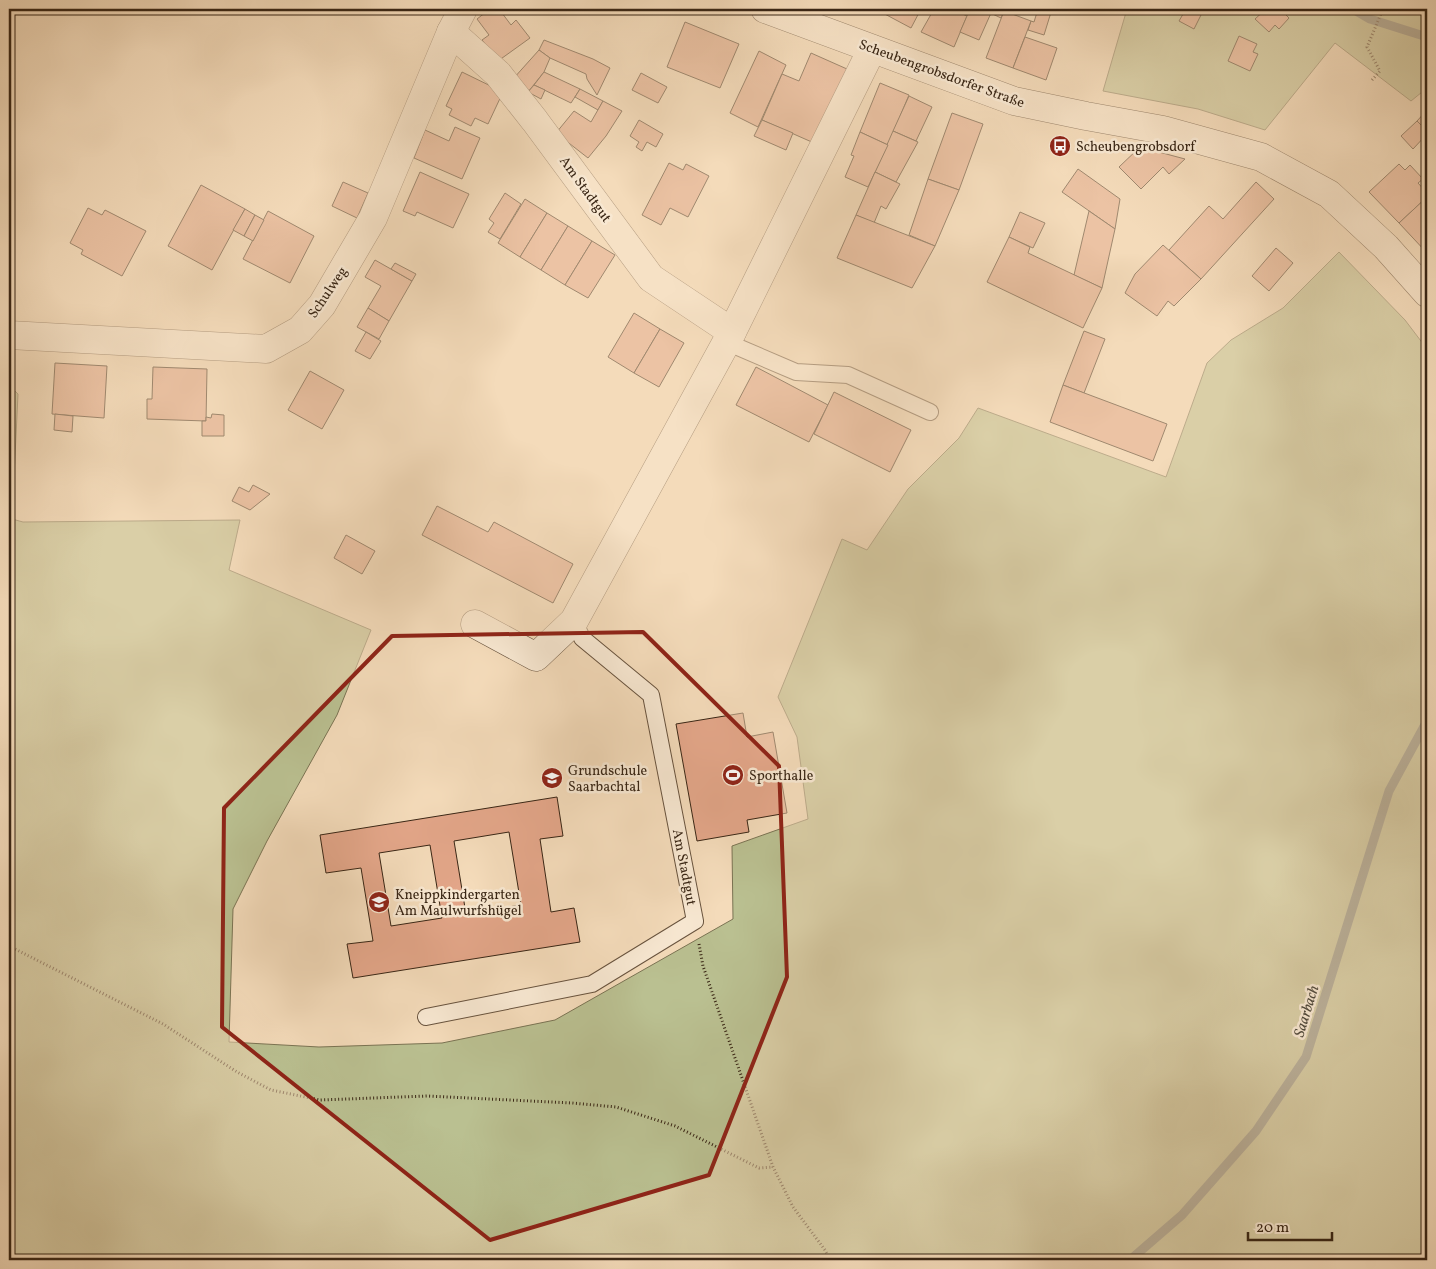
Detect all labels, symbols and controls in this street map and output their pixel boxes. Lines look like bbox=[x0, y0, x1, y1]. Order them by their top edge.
street label: Scheubengrobsdorfer Straße bbox=[856, 36, 1027, 113]
bus stop icon: Scheubengrobsdorf bbox=[1048, 134, 1072, 158]
place label: Scheubengrobsdorf bbox=[1076, 138, 1196, 157]
street label: Am Stadtgut bbox=[554, 153, 615, 227]
street label: Schulweg bbox=[304, 263, 352, 322]
place label: Grundschule Saarbachtal bbox=[568, 762, 648, 797]
sports icon: Sporthalle bbox=[721, 763, 745, 787]
school or university icon: Grundschule Saarbachtal bbox=[540, 766, 564, 790]
place label: Sporthalle bbox=[749, 767, 814, 786]
street label: Am Stadtgut bbox=[667, 827, 700, 907]
place label: Kneippkindergarten Am Maulwurfshügel bbox=[395, 886, 522, 921]
school or university icon: Kneippkindergarten Am Maulwurfshügel bbox=[367, 890, 391, 914]
water label: Saarbach bbox=[1290, 983, 1325, 1040]
scale bar bbox=[1248, 1209, 1332, 1241]
text: 20 m bbox=[1256, 1218, 1289, 1239]

